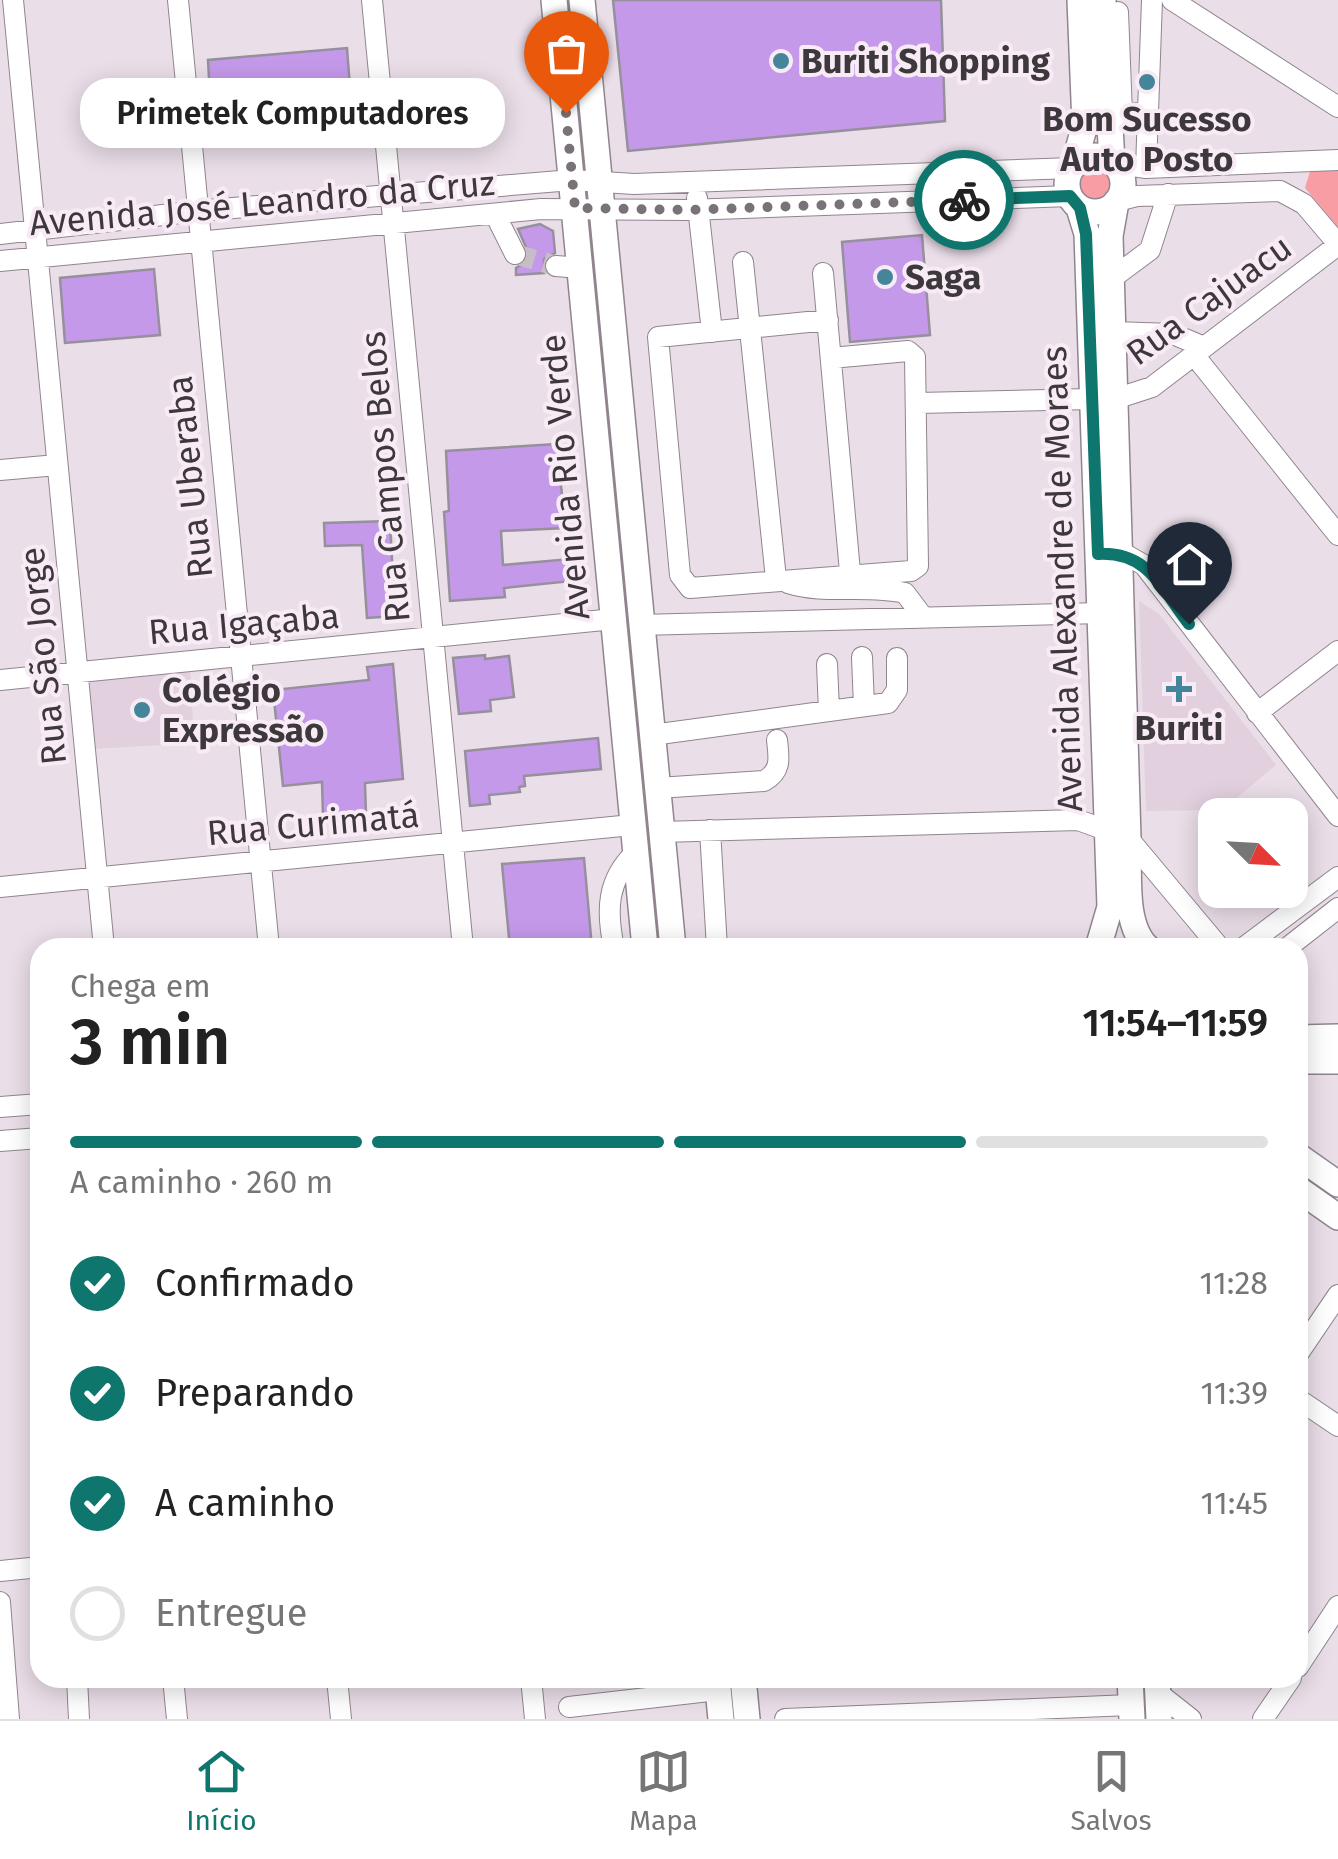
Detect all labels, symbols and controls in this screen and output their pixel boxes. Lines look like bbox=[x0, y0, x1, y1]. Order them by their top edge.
pin bbox=[524, 11, 609, 114]
icon: bag bbox=[539, 26, 594, 81]
place label: Buriti Shopping bbox=[801, 40, 1051, 82]
marker: Buriti Shopping bbox=[770, 50, 792, 72]
marker: Bom Sucesso Auto Posto bbox=[1136, 71, 1158, 93]
callout: Primetek Computadores bbox=[81, 78, 506, 148]
text: Primetek Computadores bbox=[116, 94, 469, 132]
place label: Bom Sucesso Auto Posto bbox=[1042, 98, 1252, 180]
courier bbox=[914, 150, 1014, 250]
street label: Avenida José Leandro da Cruz bbox=[28, 162, 496, 244]
icon: bike bbox=[937, 173, 992, 228]
street label: Rua Cajuacu bbox=[1118, 226, 1300, 374]
place label: Saga bbox=[905, 256, 982, 298]
marker: Saga bbox=[874, 266, 896, 288]
street label: Rua Campos Belos bbox=[351, 330, 419, 624]
street label: Avenida Rio Verde bbox=[532, 332, 598, 622]
street label: Avenida Alexandre de Moraes bbox=[1033, 345, 1091, 813]
street label: Rua Uberaba bbox=[158, 374, 222, 580]
pin bbox=[1147, 522, 1232, 625]
icon: home bbox=[1162, 537, 1217, 592]
street label: Rua São Jorge bbox=[11, 545, 75, 767]
street label: Rua Igaçaba bbox=[147, 595, 341, 653]
place label: Colégio Expressão bbox=[162, 669, 324, 751]
marker: Buriti bbox=[1166, 676, 1192, 702]
marker: Colégio Expressão bbox=[131, 699, 153, 721]
place label: Buriti bbox=[1135, 707, 1223, 749]
street label: Rua Curimatá bbox=[205, 794, 421, 854]
north arrow bbox=[1198, 798, 1308, 908]
map controls bbox=[1198, 798, 1308, 908]
text: Chega em bbox=[70, 967, 211, 1005]
text: 11:54–11:59 bbox=[1082, 1000, 1268, 1046]
text: 3 min bbox=[70, 1003, 230, 1081]
text: A caminho · 260 m bbox=[70, 1163, 333, 1201]
icon: check bbox=[70, 1256, 125, 1311]
text: Confirmado bbox=[155, 1260, 355, 1306]
text: 11:28 bbox=[1200, 1264, 1268, 1302]
icon: check bbox=[70, 1366, 125, 1421]
text: Preparando bbox=[155, 1370, 355, 1416]
text: 11:39 bbox=[1200, 1374, 1268, 1412]
icon: check bbox=[70, 1476, 125, 1531]
text: A caminho bbox=[155, 1480, 335, 1526]
text: 11:45 bbox=[1200, 1484, 1268, 1522]
text: Entregue bbox=[155, 1590, 307, 1636]
tab: Início bbox=[186, 1744, 257, 1837]
tab: Mapa bbox=[629, 1744, 698, 1837]
tab: Salvos bbox=[1070, 1744, 1152, 1837]

